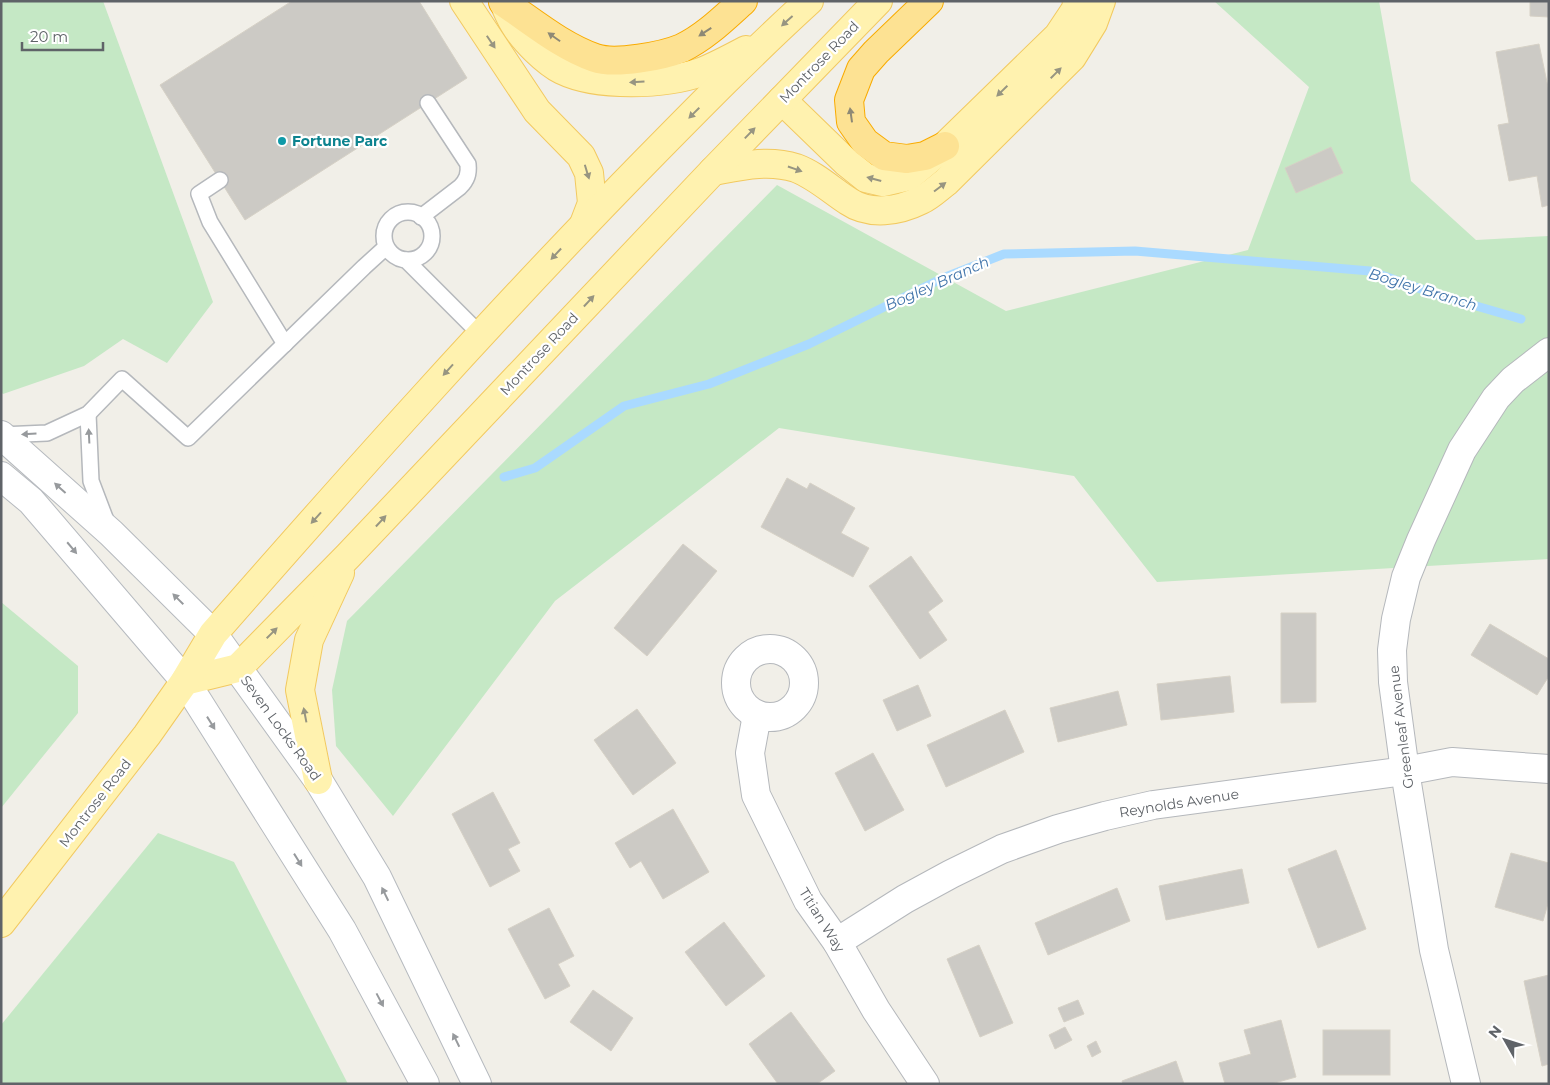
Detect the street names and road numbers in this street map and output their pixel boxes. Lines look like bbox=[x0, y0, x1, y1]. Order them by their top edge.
street label: Montrose Road bbox=[775, 17, 863, 107]
street label: Montrose Road bbox=[496, 309, 582, 399]
street label: Greenleaf Avenue bbox=[1385, 664, 1417, 790]
street label: Seven Locks Road bbox=[237, 672, 325, 784]
street label: Montrose Road bbox=[55, 755, 135, 851]
street label: Reynolds Avenue bbox=[1118, 785, 1240, 821]
street label: Titian Way bbox=[795, 884, 849, 956]

